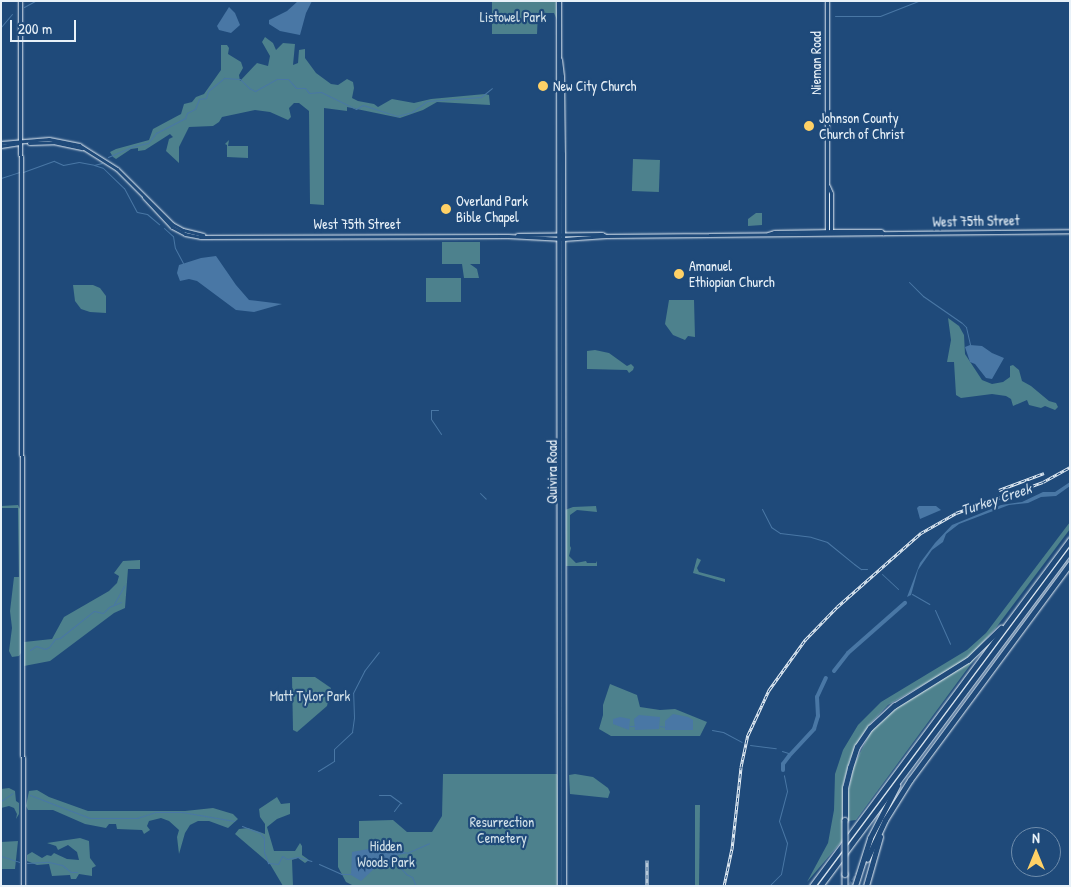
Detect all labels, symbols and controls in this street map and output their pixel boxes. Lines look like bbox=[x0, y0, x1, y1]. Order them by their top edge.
park label: Listowel Park bbox=[480, 9, 546, 25]
scale bar bbox=[12, 10, 79, 42]
text: 200 m bbox=[18, 18, 52, 39]
street label: Nieman Road bbox=[808, 31, 824, 95]
place label: New City Church bbox=[553, 78, 636, 94]
marker: New City Church bbox=[537, 80, 549, 92]
place label: Johnson County Church of Christ bbox=[819, 110, 904, 142]
marker: Johnson County Church of Christ bbox=[803, 120, 815, 132]
place label: Overland Park Bible Chapel bbox=[456, 193, 528, 226]
marker: Overland Park Bible Chapel bbox=[440, 203, 452, 215]
street label: West 75th Street bbox=[932, 212, 1020, 230]
street label: West 75th Street bbox=[314, 216, 400, 232]
place label: Amanuel Ethiopian Church bbox=[689, 258, 775, 290]
marker: Amanuel Ethiopian Church bbox=[673, 268, 685, 280]
street label: Quivira Road bbox=[544, 440, 560, 504]
water label: Turkey Creek bbox=[959, 479, 1033, 519]
park label: Matt Tylor Park bbox=[270, 688, 350, 704]
park label: Resurrection Cemetery bbox=[470, 814, 534, 846]
north arrow bbox=[1011, 827, 1061, 877]
text: N bbox=[1032, 828, 1040, 847]
park label: Hidden Woods Park bbox=[357, 838, 415, 870]

